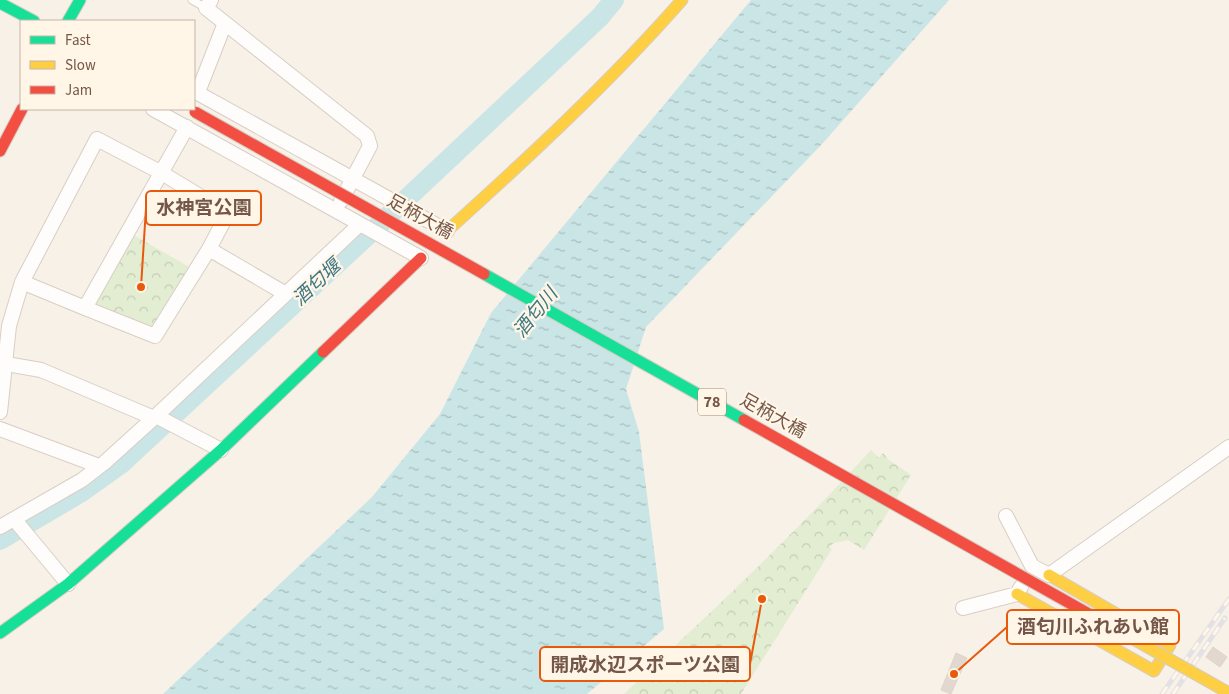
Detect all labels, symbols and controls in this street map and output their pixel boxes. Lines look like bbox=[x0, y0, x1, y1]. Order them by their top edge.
legend bbox=[20, 20, 195, 110]
text: Fast bbox=[65, 30, 91, 51]
text: Slow bbox=[65, 55, 96, 76]
text: Jam bbox=[65, 80, 92, 101]
street label: 足柄大橋 bbox=[382, 189, 458, 245]
callout: 水神宮公園 bbox=[146, 191, 261, 225]
text: 水神宮公園 bbox=[156, 195, 252, 222]
water label: 酒匂堰 bbox=[287, 252, 349, 312]
water label: 酒匂川 bbox=[508, 281, 566, 344]
road number: 78 bbox=[698, 388, 726, 416]
street label: 足柄大橋 bbox=[735, 388, 811, 444]
callout: 酒匂川ふれあい館 bbox=[1007, 610, 1179, 644]
text: 酒匂川ふれあい館 bbox=[1017, 614, 1169, 641]
callout: 開成水辺スポーツ公園 bbox=[540, 647, 750, 681]
text: 開成水辺スポーツ公園 bbox=[550, 652, 740, 679]

